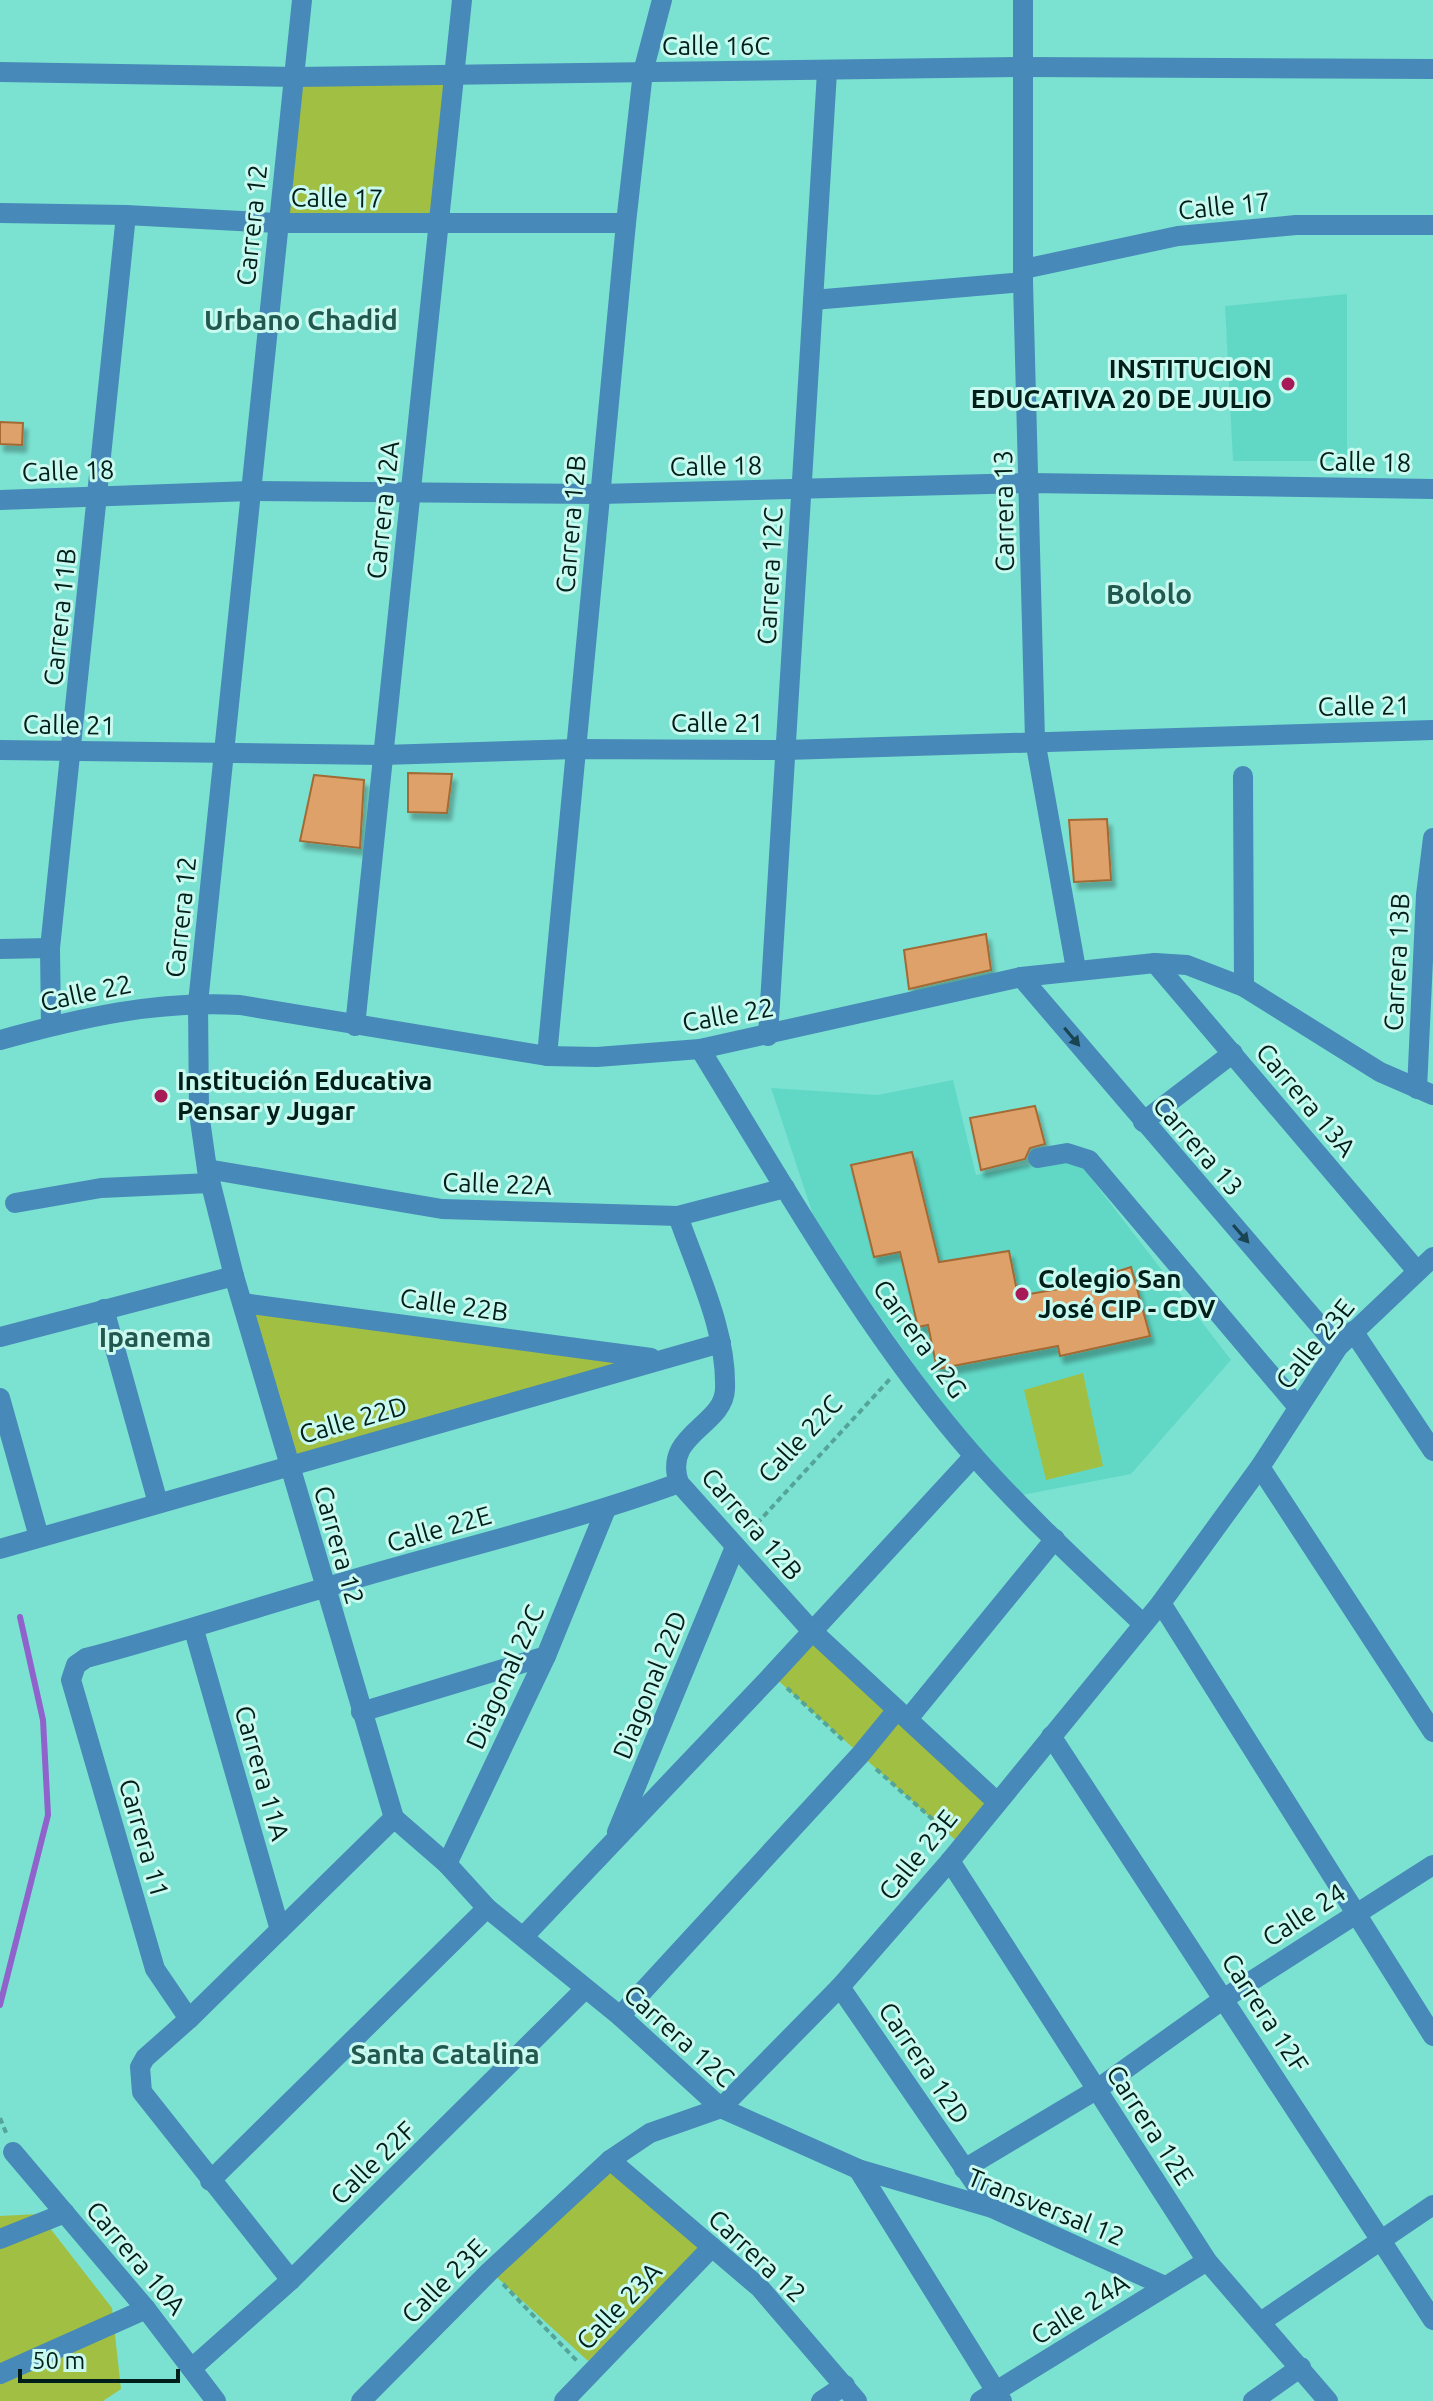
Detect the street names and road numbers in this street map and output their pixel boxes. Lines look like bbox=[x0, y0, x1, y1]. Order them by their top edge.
street label: Calle 16C bbox=[662, 31, 770, 60]
street label: Carrera 12 bbox=[231, 163, 272, 287]
street label: Calle 17 bbox=[290, 182, 384, 213]
street label: Calle 17 bbox=[1176, 186, 1272, 225]
street label: Carrera 12A bbox=[361, 439, 404, 580]
street label: Calle 18 bbox=[1318, 446, 1412, 477]
street label: Calle 18 bbox=[669, 450, 763, 481]
street label: Carrera 13 bbox=[988, 450, 1019, 572]
street label: Calle 18 bbox=[21, 454, 115, 487]
street label: Carrera 12B bbox=[550, 454, 591, 594]
street label: Carrera 12C bbox=[751, 506, 788, 646]
street label: Carrera 11B bbox=[38, 547, 81, 687]
street label: Calle 21 bbox=[1317, 690, 1411, 721]
street label: Calle 21 bbox=[671, 708, 763, 737]
street label: Calle 21 bbox=[22, 709, 116, 740]
street label: Carrera 12 bbox=[160, 855, 201, 979]
street label: Carrera 13B bbox=[1378, 892, 1415, 1032]
street label: Calle 22 bbox=[38, 969, 134, 1016]
street label: Calle 22 bbox=[680, 992, 776, 1037]
street label: Carrera 13A bbox=[1251, 1037, 1362, 1162]
street label: Carrera 13 bbox=[1147, 1090, 1249, 1201]
street label: Calle 22A bbox=[442, 1167, 552, 1200]
street label: Carrera 12G bbox=[868, 1274, 973, 1403]
street label: Calle 22B bbox=[398, 1283, 510, 1326]
street label: Calle 23E bbox=[1270, 1293, 1360, 1394]
street label: Calle 22C bbox=[752, 1389, 847, 1488]
street label: Calle 22D bbox=[296, 1390, 410, 1449]
street label: Carrera 12B bbox=[696, 1462, 809, 1585]
street label: Carrera 12 bbox=[309, 1482, 370, 1607]
street label: Calle 22E bbox=[383, 1500, 494, 1557]
street label: Diagonal 22C bbox=[460, 1600, 549, 1753]
street label: Diagonal 22D bbox=[607, 1607, 692, 1763]
street label: Carrera 11A bbox=[229, 1702, 296, 1844]
street label: Carrera 11 bbox=[114, 1775, 175, 1900]
street label: Calle 23E bbox=[873, 1804, 963, 1905]
street label: Calle 24 bbox=[1257, 1877, 1350, 1952]
street label: Carrera 12F bbox=[1216, 1948, 1314, 2077]
street label: Carrera 12C bbox=[618, 1979, 740, 2093]
street label: Carrera 12D bbox=[873, 1996, 976, 2129]
street label: Carrera 12E bbox=[1101, 2060, 1200, 2190]
street label: Calle 22F bbox=[324, 2115, 421, 2210]
street label: Transversal 12 bbox=[964, 2162, 1129, 2251]
street label: Carrera 10A bbox=[81, 2195, 192, 2320]
street label: Carrera 12 bbox=[703, 2203, 812, 2308]
street label: Calle 23E bbox=[395, 2232, 492, 2329]
street label: Calle 23A bbox=[570, 2256, 667, 2355]
street label: Calle 24A bbox=[1026, 2267, 1134, 2350]

